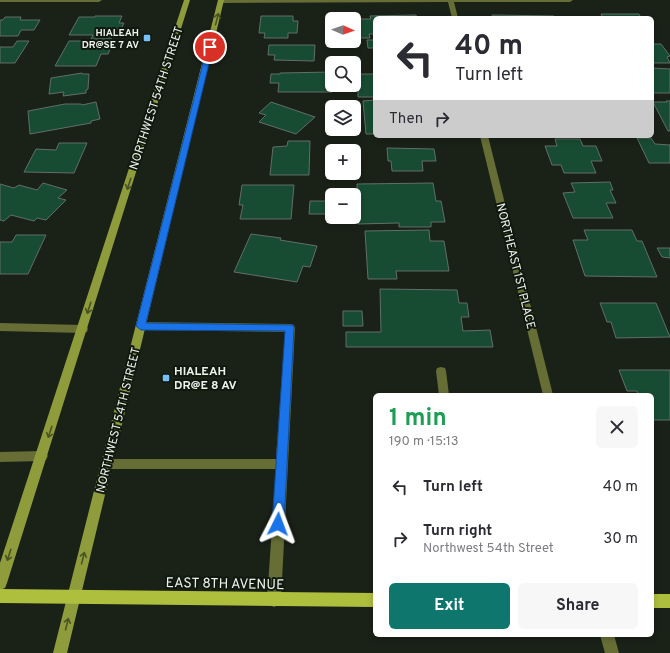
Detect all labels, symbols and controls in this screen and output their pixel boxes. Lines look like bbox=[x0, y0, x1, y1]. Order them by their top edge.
north arrow bbox=[325, 12, 361, 48]
map controls bbox=[325, 12, 361, 224]
one-way arrow bbox=[214, 13, 221, 26]
street label: NORTHWEST 54TH STREET bbox=[126, 25, 188, 172]
place label: HIALEAH DR@SE 7 AV bbox=[82, 27, 139, 52]
text: 40 m bbox=[455, 29, 523, 65]
pin bbox=[193, 30, 227, 64]
icon: left bbox=[389, 32, 441, 84]
marker: HIALEAH DR@SE 7 AV bbox=[142, 33, 152, 43]
icon: arrive bbox=[199, 36, 221, 58]
button: search bbox=[325, 56, 361, 92]
text: Turn left bbox=[455, 64, 523, 87]
button: layers bbox=[325, 100, 361, 136]
icon: right bbox=[431, 108, 453, 130]
text: Then bbox=[389, 110, 423, 129]
button: + bbox=[325, 144, 361, 180]
one-way arrow bbox=[125, 177, 132, 190]
button: − bbox=[325, 188, 361, 224]
street label: NORTHEAST 1ST PLACE bbox=[492, 202, 538, 331]
one-way arrow bbox=[85, 301, 92, 314]
street label: NORTHWEST 54TH STREET bbox=[93, 346, 145, 495]
place label: HIALEAH DR@E 8 AV bbox=[174, 364, 237, 394]
marker: HIALEAH DR@E 8 AV bbox=[161, 373, 171, 383]
text: 1 min bbox=[389, 404, 447, 434]
button: close bbox=[596, 406, 638, 448]
one-way arrow bbox=[46, 425, 53, 438]
text: 190 m · 15:13 bbox=[389, 434, 459, 450]
icon: left bbox=[389, 476, 411, 498]
text: Turn left bbox=[423, 478, 483, 497]
text: 40 m bbox=[603, 478, 638, 497]
position arrow bbox=[257, 503, 299, 545]
text: Turn right bbox=[423, 522, 492, 541]
icon: right bbox=[389, 528, 411, 550]
text: 30 m bbox=[603, 530, 638, 549]
text: Northwest 54th Street bbox=[423, 541, 554, 557]
one-way arrow bbox=[5, 549, 12, 562]
one-way arrow bbox=[80, 552, 88, 565]
street label: EAST 8TH AVENUE bbox=[165, 575, 285, 594]
button: Exit bbox=[389, 583, 510, 629]
button: Share bbox=[518, 583, 638, 629]
one-way arrow bbox=[64, 618, 71, 631]

